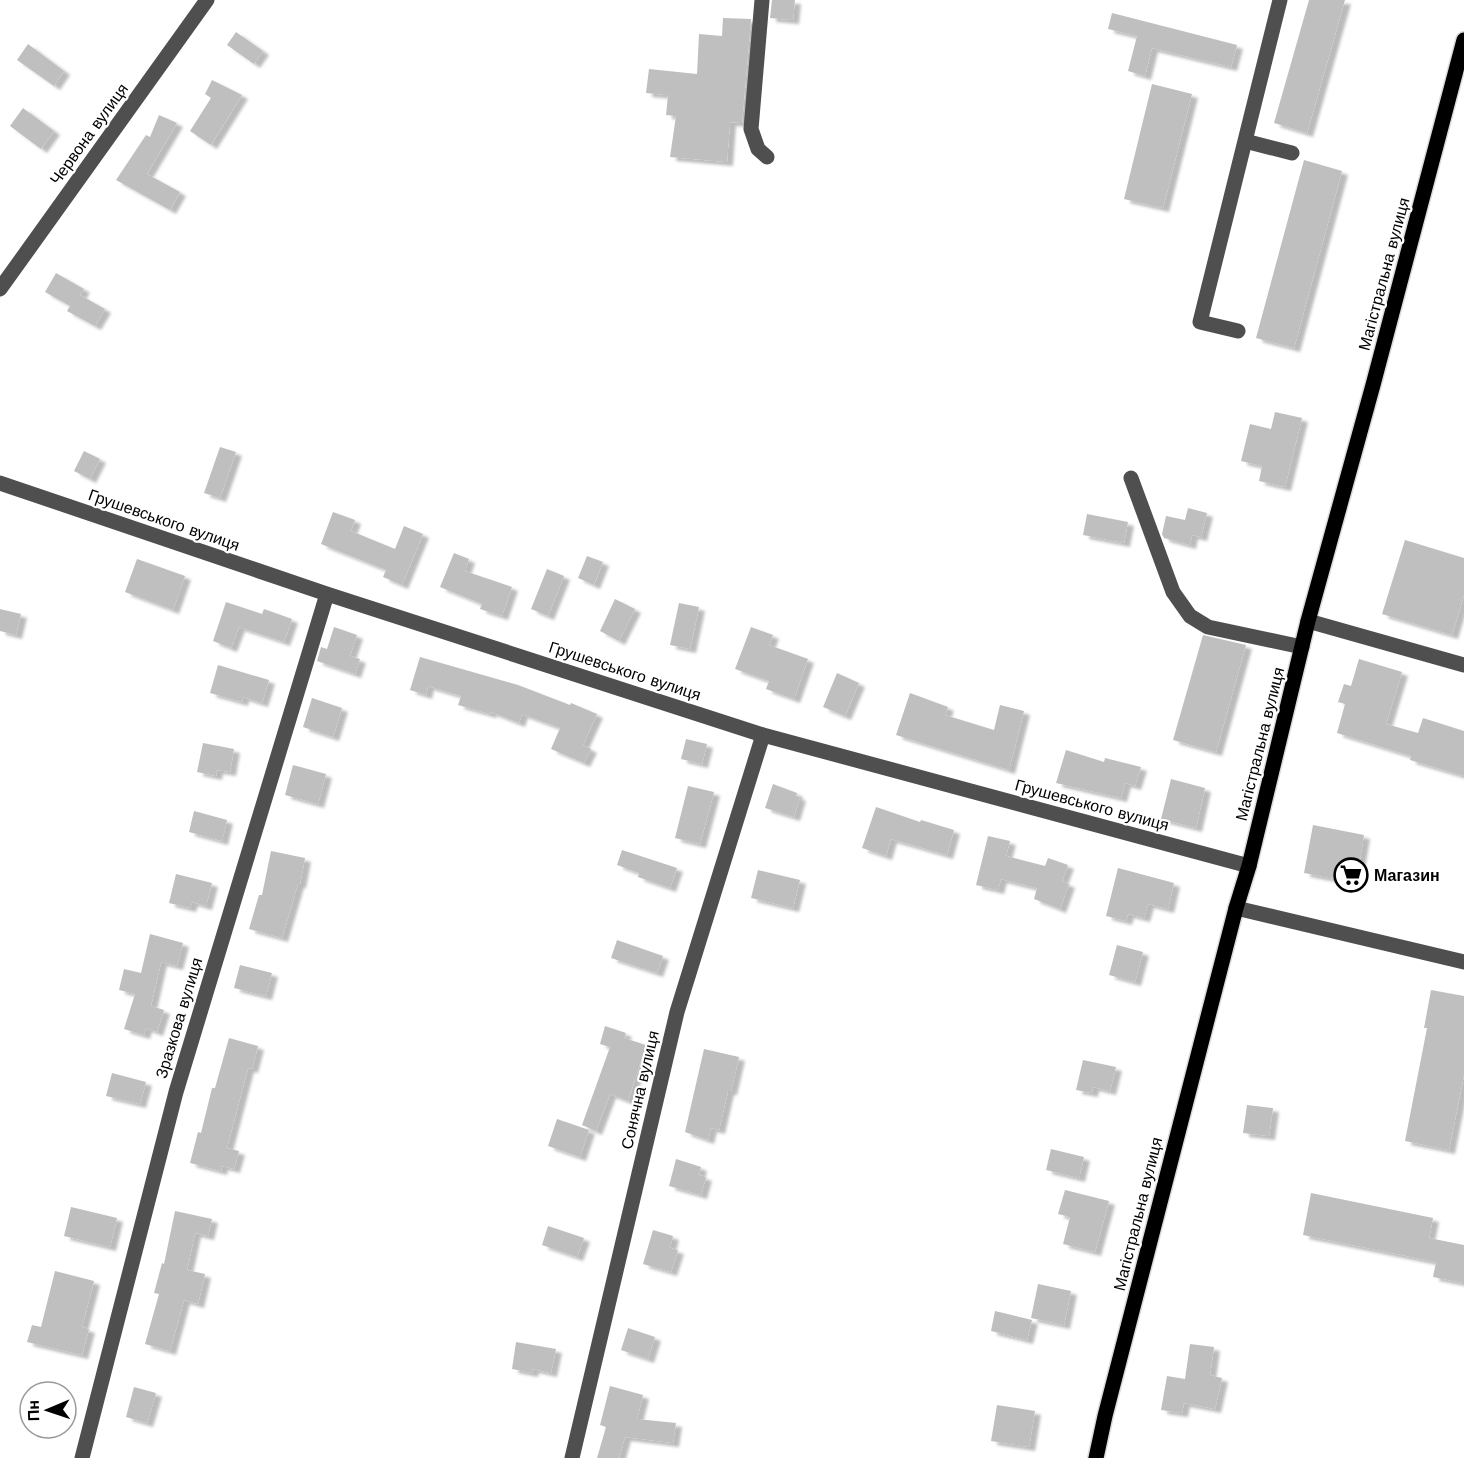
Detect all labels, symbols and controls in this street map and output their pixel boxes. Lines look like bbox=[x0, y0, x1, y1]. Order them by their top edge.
street label: Червона вулиця bbox=[46, 80, 132, 188]
street label: Магістральна вулиця bbox=[1354, 195, 1414, 353]
street label: Грушевського вулиця bbox=[86, 485, 242, 555]
street label: Грушевського вулиця bbox=[547, 637, 703, 705]
street label: Магістральна вулиця bbox=[1232, 665, 1288, 823]
street label: Грушевського вулиця bbox=[1013, 775, 1171, 835]
supermarket icon: Магазин bbox=[1333, 857, 1369, 893]
place label: Магазин bbox=[1374, 866, 1440, 885]
street label: Зразкова вулиця bbox=[152, 955, 206, 1081]
street label: Сонячна вулиця bbox=[617, 1029, 663, 1151]
street label: Магістральна вулиця bbox=[1110, 1135, 1166, 1293]
north arrow bbox=[18, 1380, 78, 1440]
text: Пн bbox=[24, 1400, 43, 1421]

